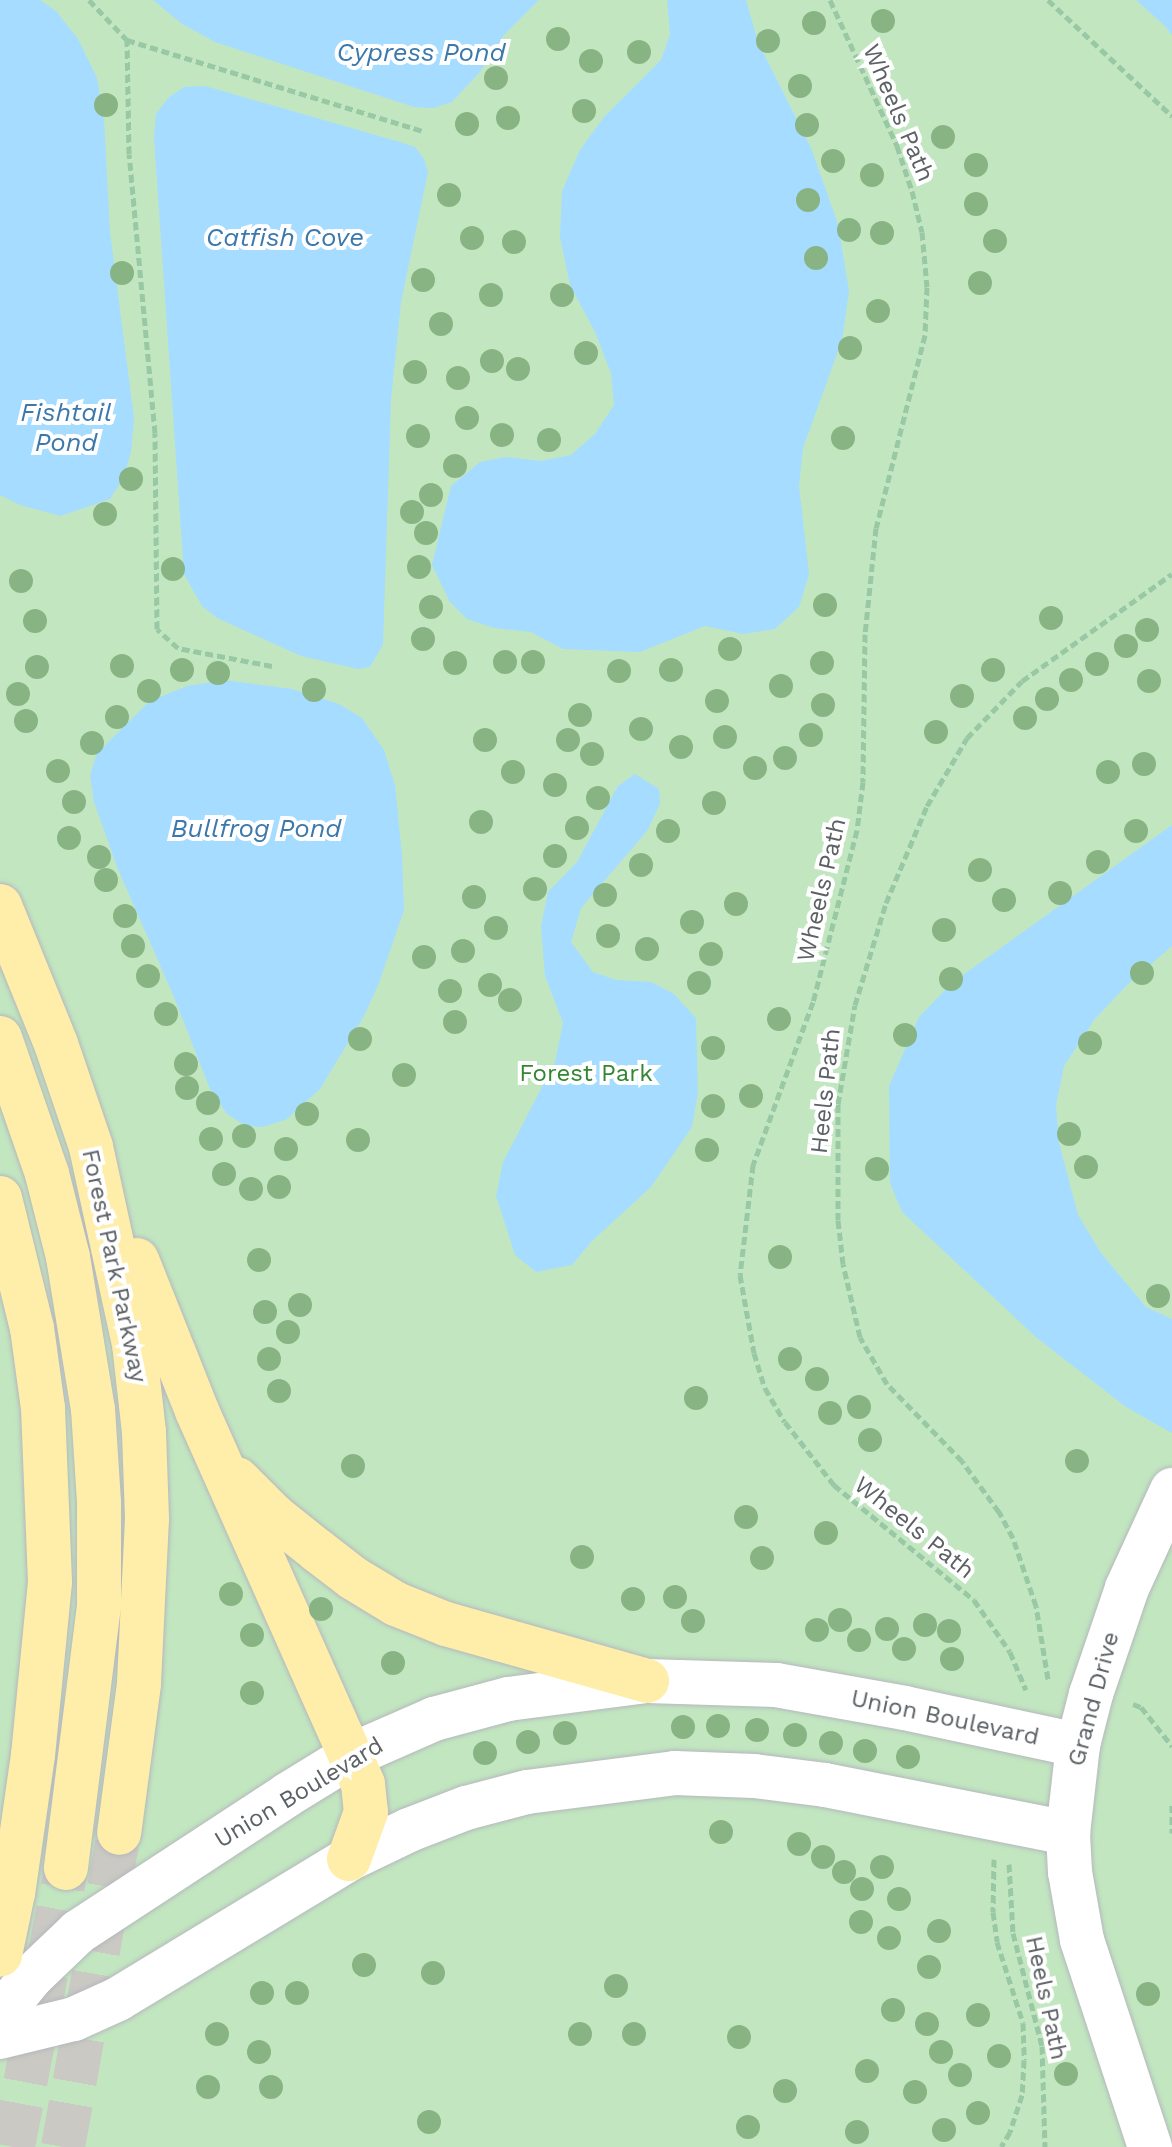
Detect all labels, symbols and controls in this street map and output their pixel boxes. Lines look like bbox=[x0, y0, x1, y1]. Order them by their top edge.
water label: Cypress Pond bbox=[336, 37, 506, 69]
street label: Wheels Path bbox=[856, 40, 940, 186]
water label: Catfish Cove bbox=[206, 222, 364, 254]
water label: Fishtail Pond bbox=[20, 397, 112, 458]
water label: Bullfrog Pond bbox=[171, 813, 341, 845]
street label: Wheels Path bbox=[791, 815, 853, 965]
street label: Heels Path bbox=[805, 1027, 847, 1155]
park label: Forest Park bbox=[519, 1060, 653, 1088]
street label: Forest Park Parkway bbox=[75, 1146, 153, 1386]
street label: Wheels Path bbox=[848, 1471, 980, 1585]
street label: Grand Drive bbox=[1062, 1629, 1126, 1769]
street label: Union Boulevard bbox=[848, 1684, 1042, 1752]
street label: Union Boulevard bbox=[210, 1731, 388, 1855]
street label: Heels Path bbox=[1019, 1933, 1073, 2063]

